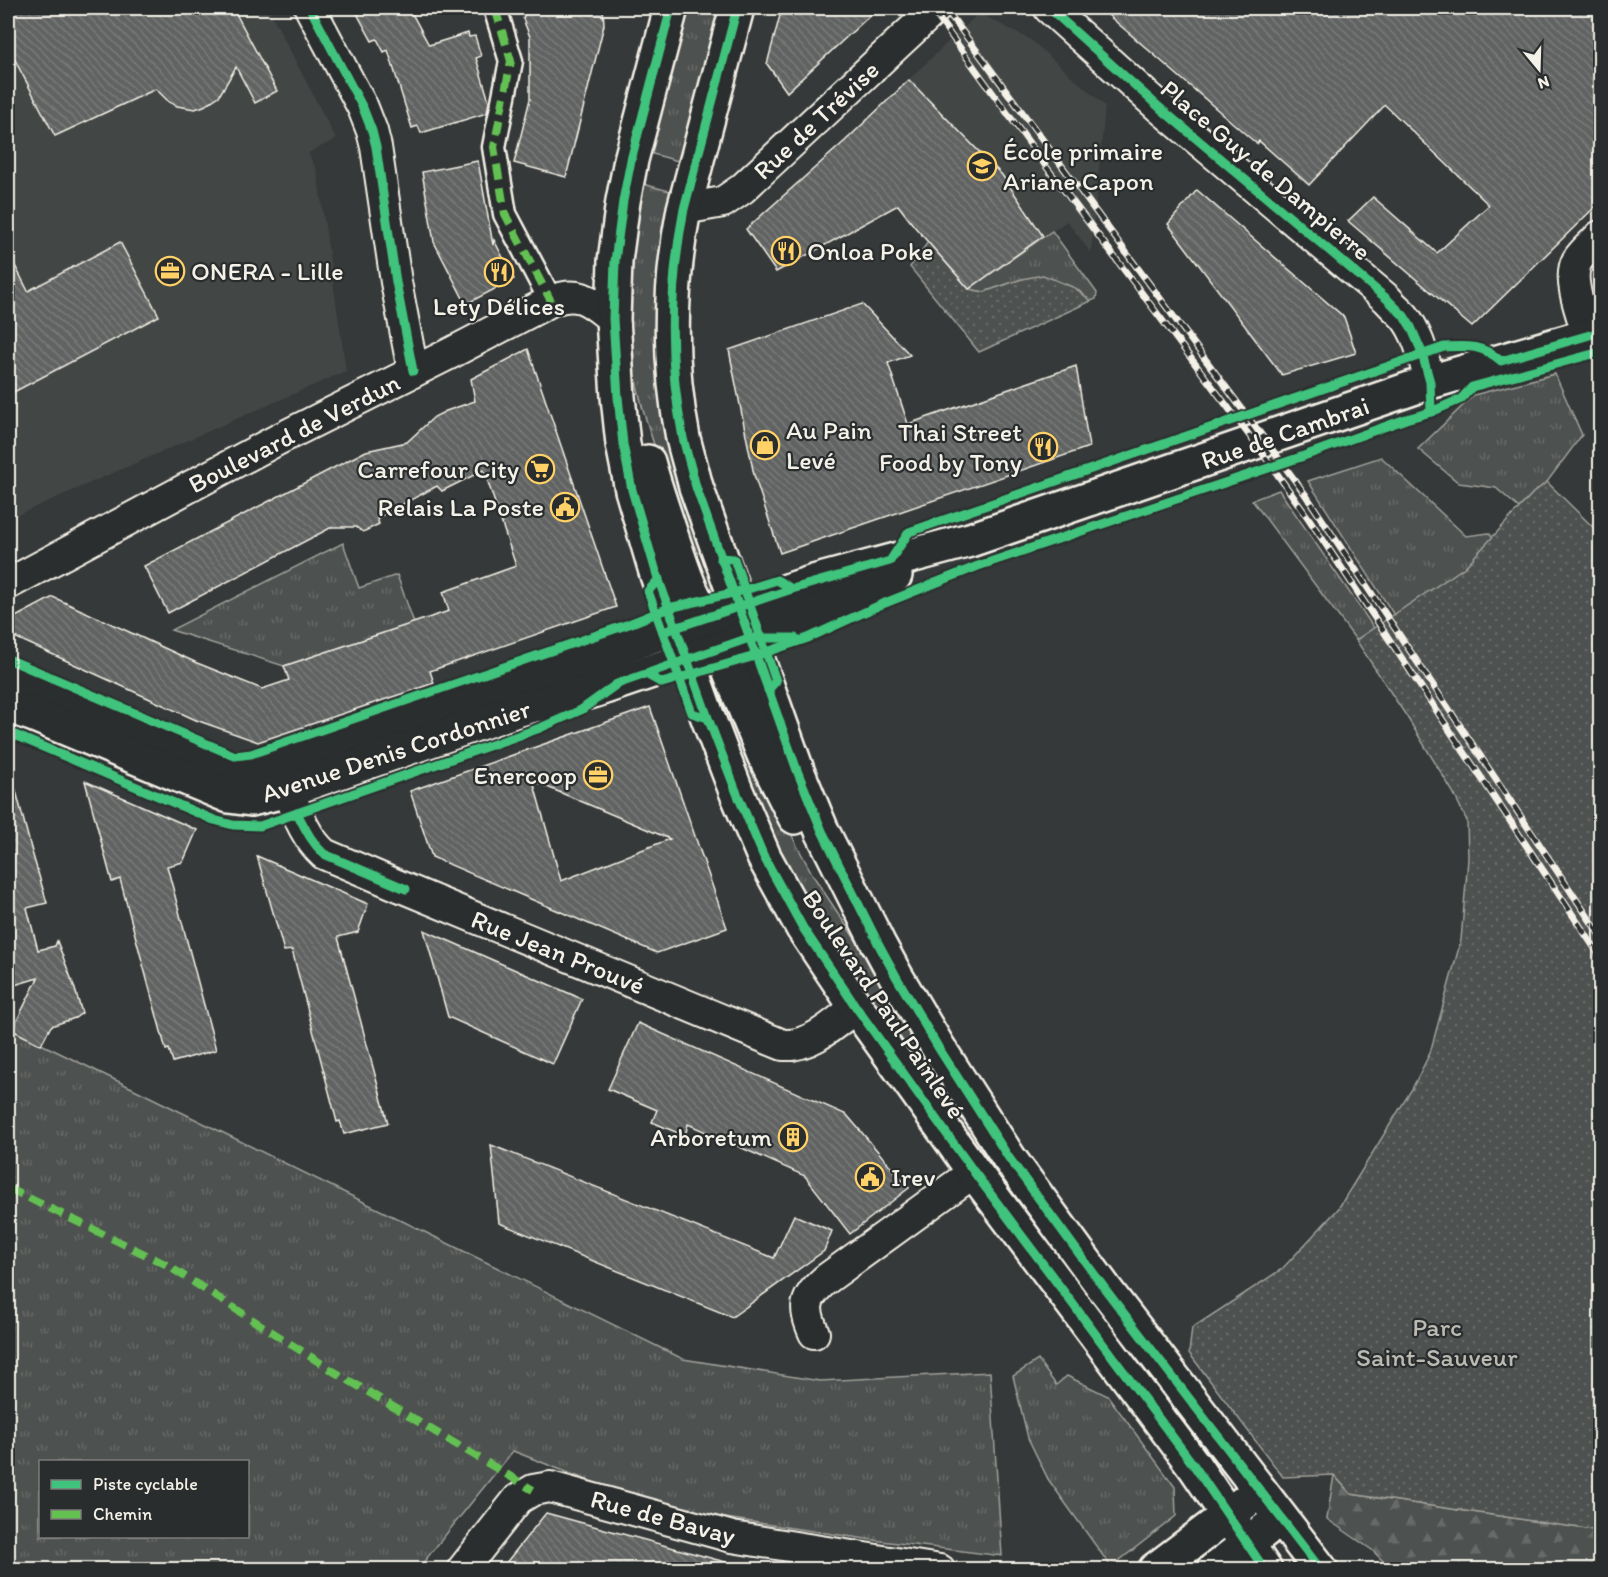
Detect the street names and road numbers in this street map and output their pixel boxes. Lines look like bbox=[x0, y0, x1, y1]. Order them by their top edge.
street label: Rue de Trévise bbox=[746, 54, 886, 186]
street label: Place Guy de Dampierre bbox=[1154, 73, 1378, 267]
street label: Boulevard de Verdun bbox=[183, 366, 405, 500]
street label: Rue de Cambrai bbox=[1197, 389, 1373, 477]
street label: Avenue Denis Cordonnier bbox=[258, 692, 535, 810]
street label: Boulevard Paul Painlevé bbox=[795, 883, 973, 1125]
street label: Rue Jean Prouvé bbox=[467, 903, 649, 1001]
street label: Rue de Bavay bbox=[587, 1482, 739, 1552]

